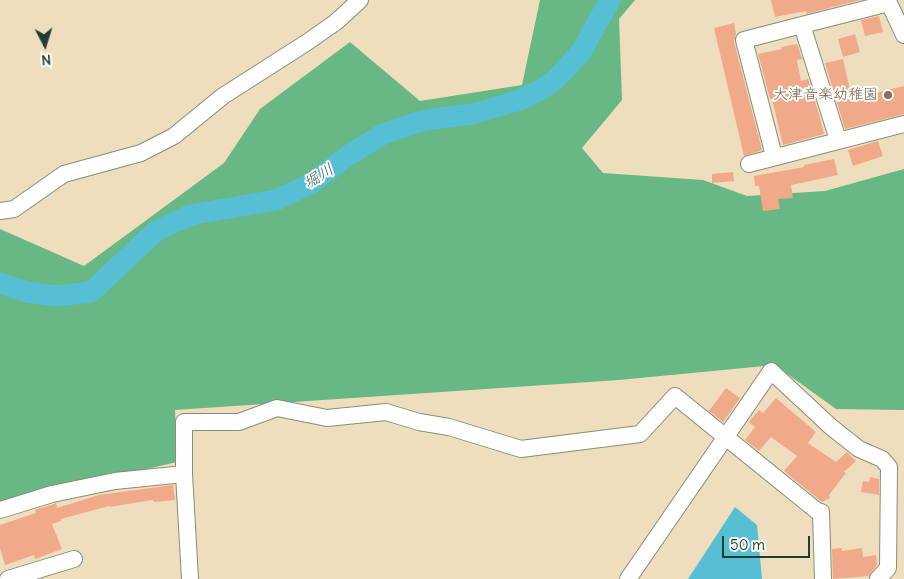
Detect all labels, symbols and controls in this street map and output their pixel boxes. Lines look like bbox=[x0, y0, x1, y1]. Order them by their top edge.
north arrow bbox=[20, 20, 70, 70]
text: N bbox=[41, 51, 52, 69]
place label: 大津音楽幼稚園 bbox=[773, 86, 878, 104]
marker: 大津音楽幼稚園 bbox=[882, 89, 894, 101]
water label: 堀川 bbox=[300, 160, 338, 194]
scale bar bbox=[724, 526, 812, 558]
text: 50 m bbox=[730, 535, 765, 554]

